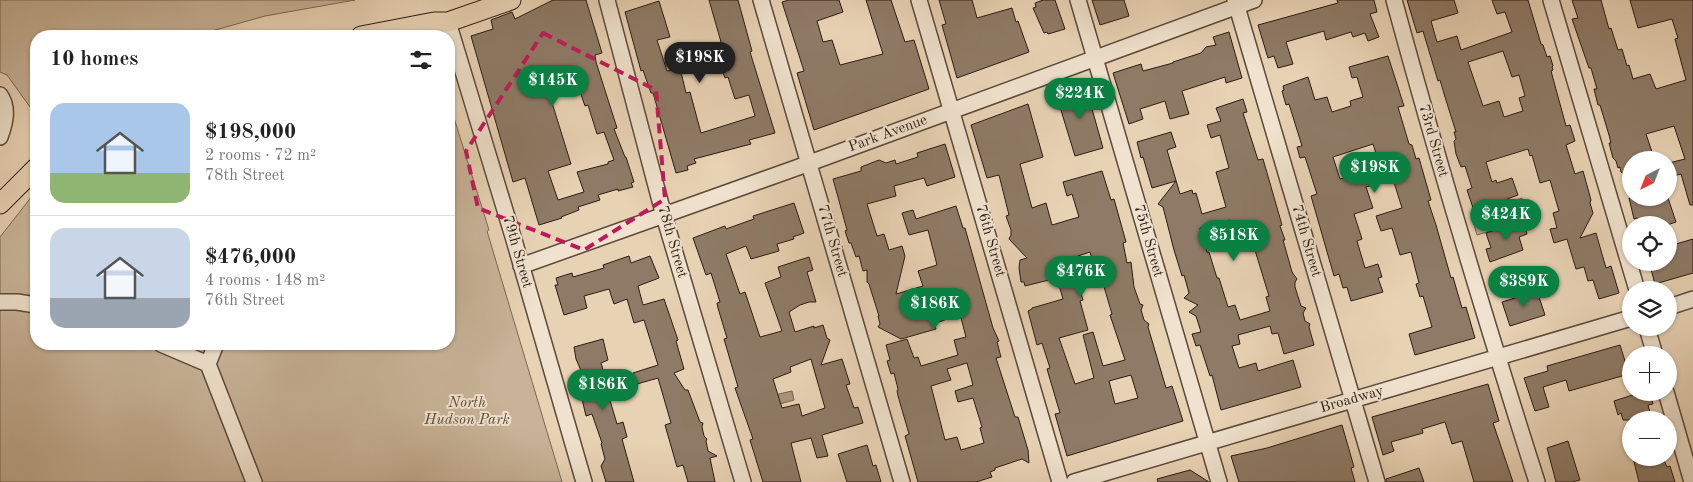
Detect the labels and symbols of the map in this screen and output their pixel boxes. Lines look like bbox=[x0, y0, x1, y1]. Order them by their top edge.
pin: $198K bbox=[665, 42, 735, 84]
pin: $145K bbox=[518, 64, 588, 107]
pin: $224K bbox=[1045, 78, 1115, 120]
street label: 73rd Street bbox=[1415, 103, 1451, 179]
street label: Park Avenue bbox=[847, 113, 930, 155]
north arrow bbox=[1622, 151, 1678, 206]
pin: $198K bbox=[1340, 152, 1410, 194]
pin: $424K bbox=[1471, 198, 1541, 241]
street label: 77th Street bbox=[814, 203, 850, 279]
street label: 76th Street bbox=[972, 203, 1008, 279]
street label: 75th Street bbox=[1130, 203, 1166, 279]
street label: 74th Street bbox=[1288, 203, 1324, 279]
street label: 78th Street bbox=[654, 204, 690, 280]
street label: 79th Street bbox=[499, 214, 535, 290]
pin: $518K bbox=[1199, 220, 1269, 262]
pin: $476K bbox=[1046, 256, 1116, 298]
pin: $389K bbox=[1489, 266, 1559, 308]
pin: $186K bbox=[900, 288, 970, 330]
pin: $186K bbox=[568, 368, 638, 411]
street label: Broadway bbox=[1318, 384, 1386, 416]
park label: North Hudson Park bbox=[423, 396, 510, 428]

